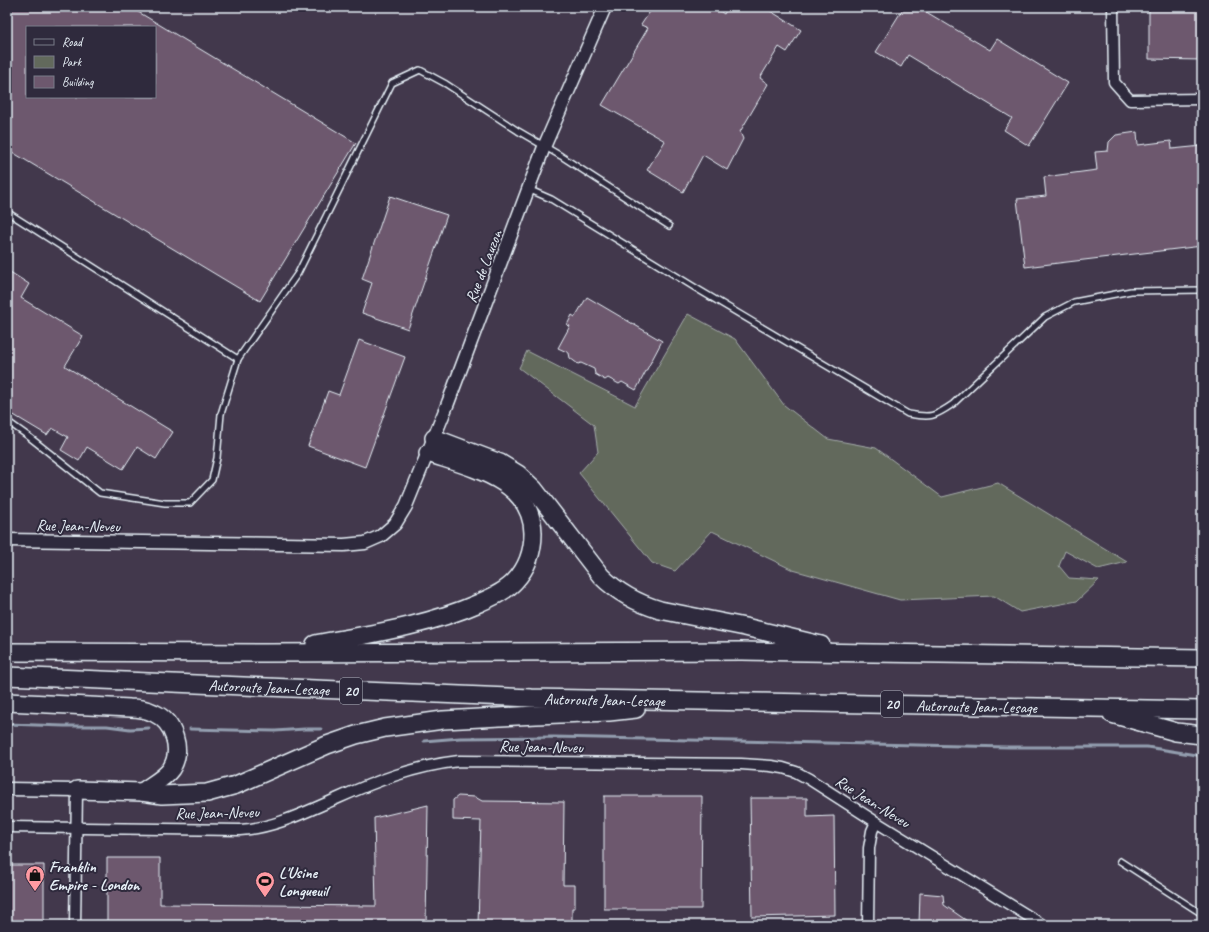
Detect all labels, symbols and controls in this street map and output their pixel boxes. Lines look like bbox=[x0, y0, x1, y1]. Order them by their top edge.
legend bbox=[26, 26, 156, 98]
text: Road bbox=[62, 34, 84, 50]
text: Park bbox=[62, 54, 83, 70]
text: Building bbox=[62, 74, 94, 90]
street label: Rue de Lauzon bbox=[461, 227, 507, 305]
street label: Rue Jean-Neveu bbox=[36, 515, 121, 537]
street label: Autoroute Jean-Lesage bbox=[208, 675, 331, 701]
road number: 20 bbox=[340, 678, 362, 704]
street label: Autoroute Jean-Lesage bbox=[544, 689, 667, 711]
road number: 20 bbox=[881, 691, 903, 717]
street label: Autoroute Jean-Lesage bbox=[916, 696, 1039, 718]
street label: Rue Jean-Neveu bbox=[499, 736, 584, 758]
street label: Rue Jean-Neveu bbox=[832, 771, 914, 833]
street label: Rue Jean-Neveu bbox=[175, 802, 260, 824]
place label: Franklin Empire - London bbox=[49, 857, 141, 895]
place label: L'Usine Longueuil bbox=[279, 863, 331, 901]
shop icon: Franklin Empire - London bbox=[24, 864, 46, 892]
sports icon: L'Usine Longueuil bbox=[254, 870, 276, 898]

